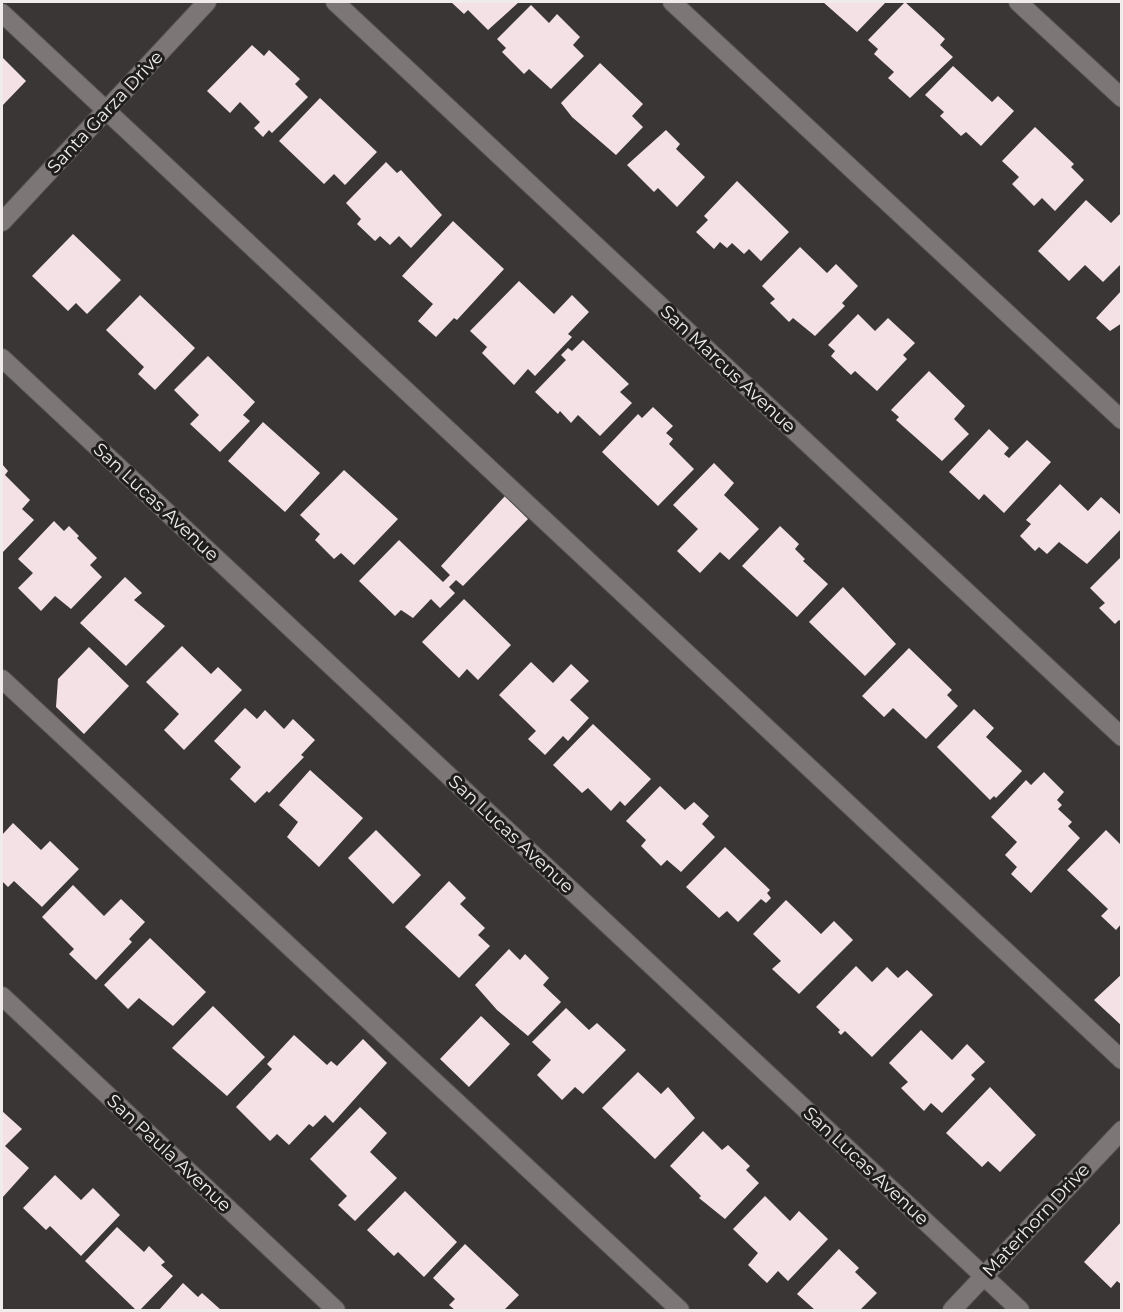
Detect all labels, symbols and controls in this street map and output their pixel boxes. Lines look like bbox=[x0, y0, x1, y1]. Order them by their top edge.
street label: Santa Garza Drive bbox=[43, 46, 168, 178]
street label: San Marcus Avenue bbox=[656, 301, 800, 437]
street label: San Lucas Avenue bbox=[89, 438, 223, 566]
street label: San Lucas Avenue bbox=[444, 770, 578, 898]
street label: San Paula Avenue bbox=[102, 1090, 236, 1216]
street label: San Lucas Avenue bbox=[799, 1102, 933, 1230]
street label: Materhorn Drive bbox=[978, 1159, 1094, 1281]

